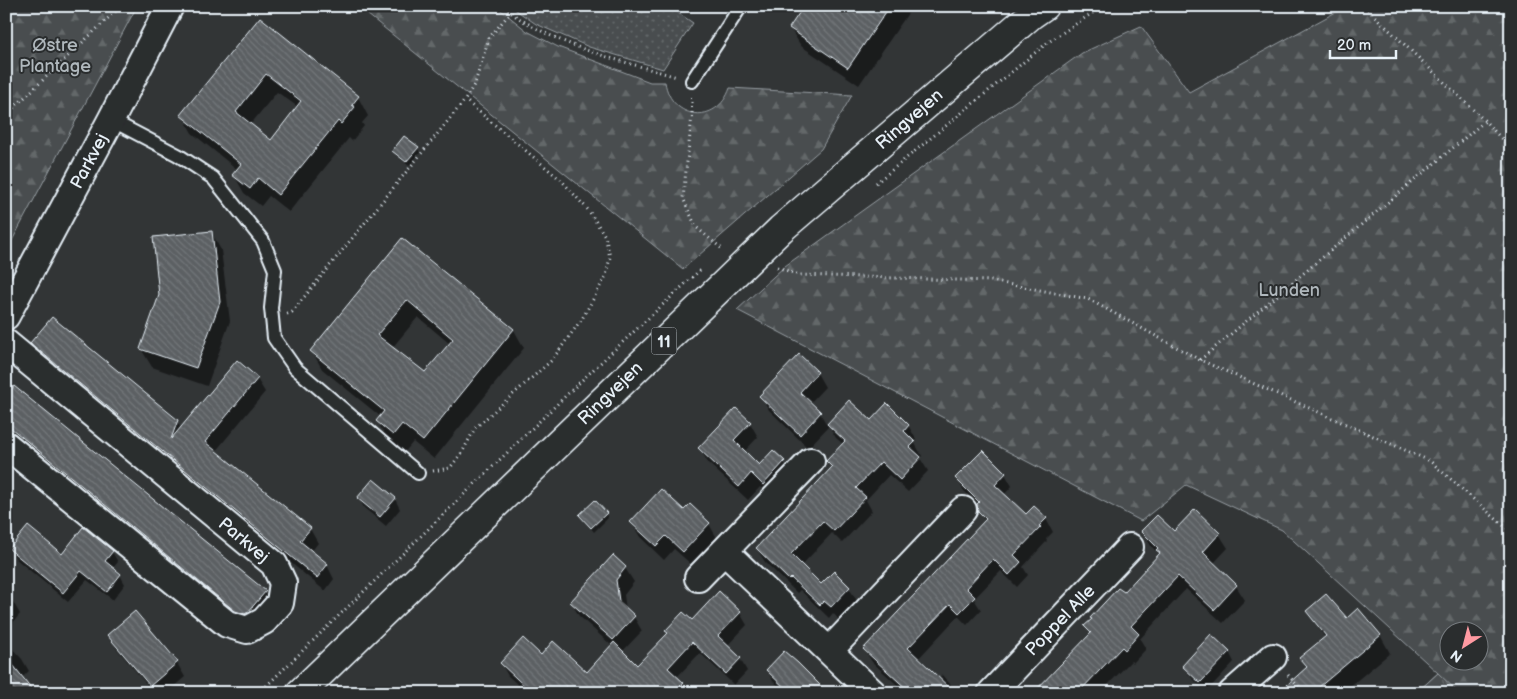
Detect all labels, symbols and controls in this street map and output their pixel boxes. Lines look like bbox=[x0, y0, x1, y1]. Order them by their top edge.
scale bar bbox=[1330, 28, 1396, 60]
park label: Østre Plantage bbox=[19, 35, 91, 77]
text: 20 m bbox=[1337, 36, 1371, 55]
street label: Ringvejen bbox=[872, 85, 947, 154]
street label: Parkvej bbox=[66, 130, 113, 192]
park label: Lunden bbox=[1258, 280, 1320, 301]
road number: 11 bbox=[652, 328, 676, 354]
street label: Ringvejen bbox=[574, 357, 647, 429]
street label: Parkvej bbox=[214, 513, 273, 568]
street label: Poppel Alle bbox=[1021, 580, 1100, 660]
north arrow bbox=[1440, 622, 1490, 672]
text: N bbox=[1447, 646, 1466, 666]

